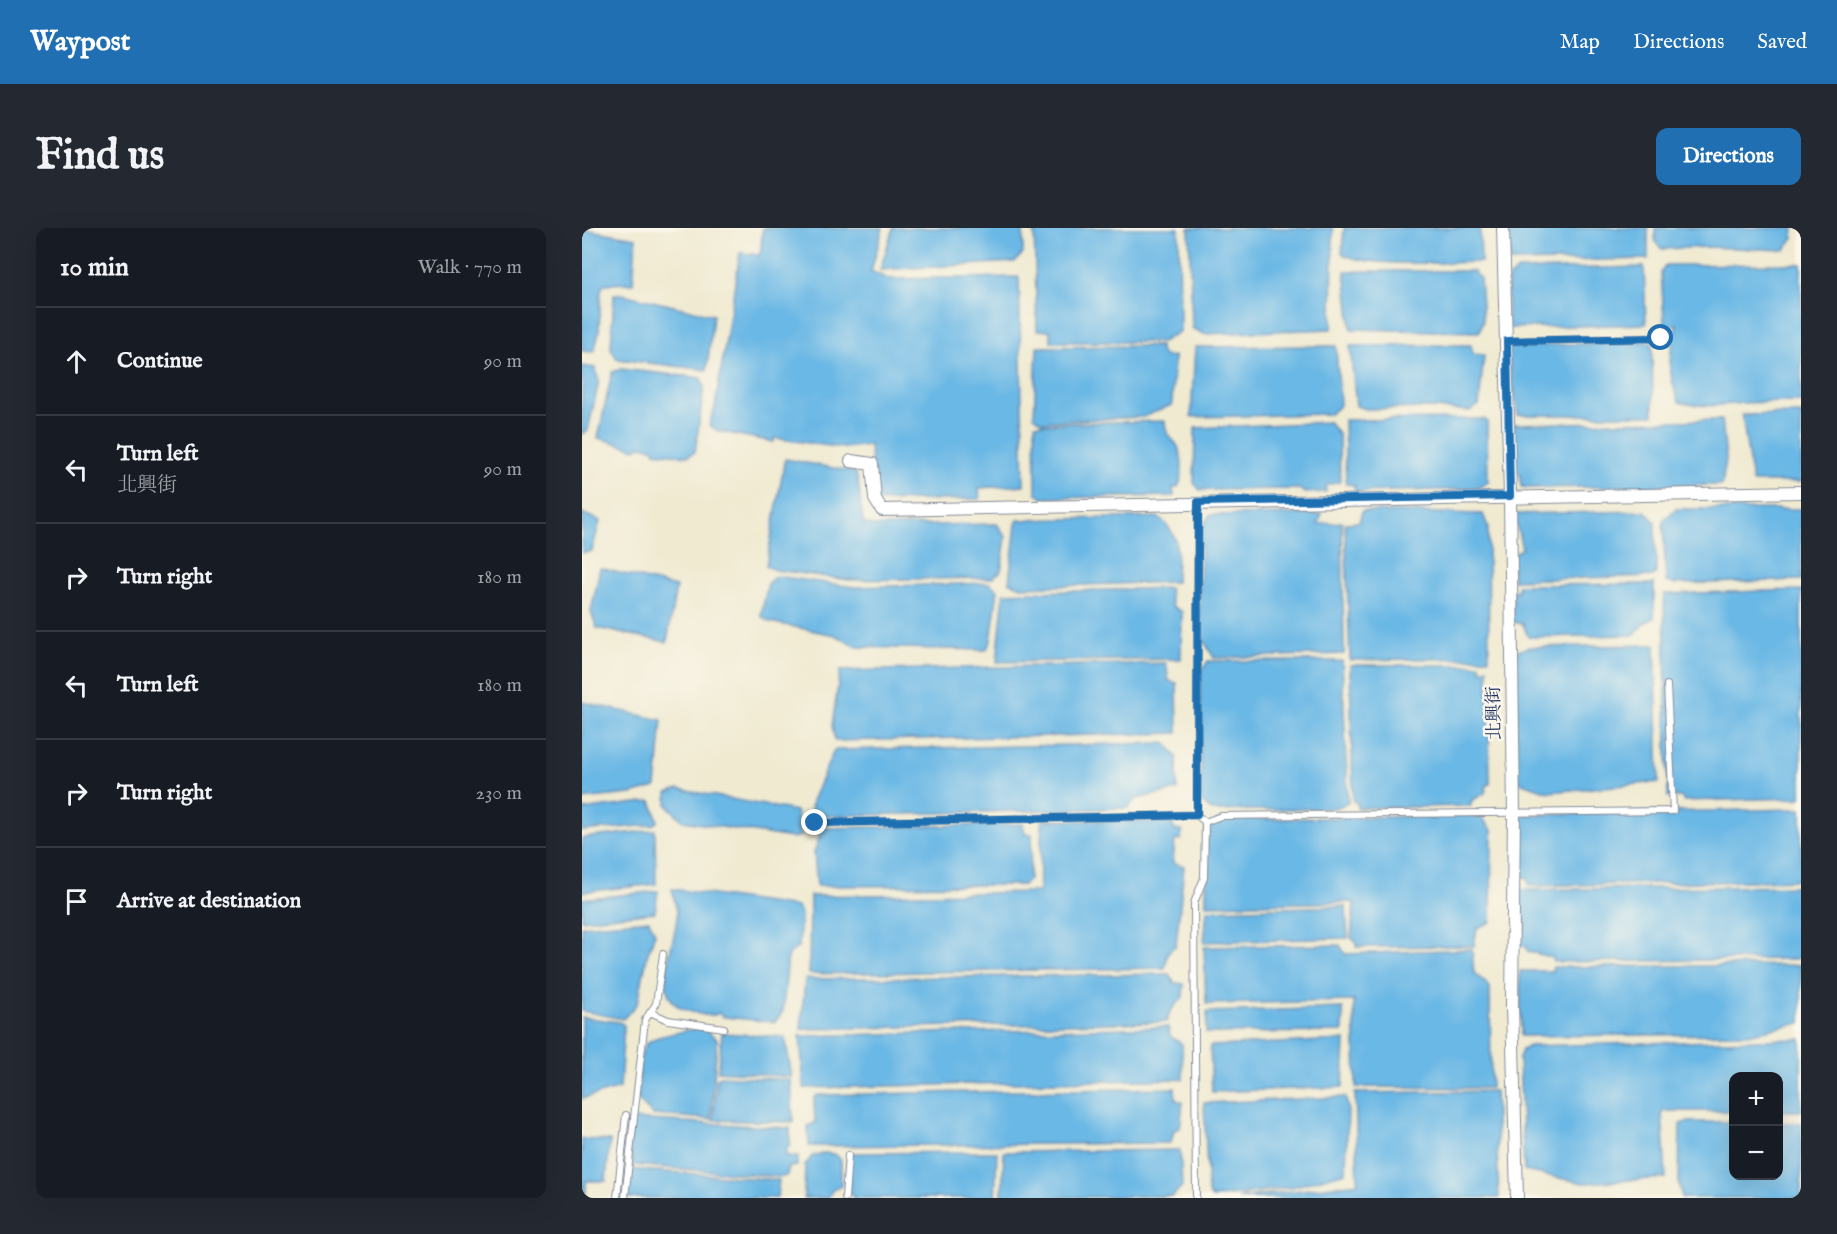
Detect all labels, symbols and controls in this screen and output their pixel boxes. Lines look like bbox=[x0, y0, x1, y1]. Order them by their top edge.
text: Waypost bbox=[30, 25, 130, 60]
text: Map bbox=[1560, 29, 1600, 56]
text: Directions bbox=[1633, 29, 1724, 56]
text: Saved bbox=[1757, 29, 1807, 56]
button: Directions bbox=[1656, 128, 1801, 185]
text: Find us bbox=[36, 130, 164, 183]
text: 10 min bbox=[60, 251, 129, 284]
text: Walk · 770 m bbox=[418, 255, 522, 280]
route start bbox=[1647, 324, 1673, 350]
icon: ahead bbox=[60, 345, 93, 378]
text: Continue bbox=[117, 347, 203, 375]
text: 90 m bbox=[484, 349, 522, 374]
text: Turn left bbox=[117, 440, 199, 468]
icon: left bbox=[60, 453, 93, 486]
text: 90 m bbox=[484, 457, 522, 482]
text: 北興街 bbox=[117, 473, 177, 498]
icon: right bbox=[60, 561, 93, 594]
text: Turn right bbox=[117, 563, 212, 591]
text: 180 m bbox=[477, 565, 522, 590]
icon: left bbox=[60, 669, 93, 702]
text: Turn left bbox=[117, 671, 199, 699]
text: 180 m bbox=[477, 673, 522, 698]
street label: 北興街 bbox=[1483, 686, 1507, 740]
icon: right bbox=[60, 777, 93, 810]
text: Turn right bbox=[117, 779, 212, 807]
text: 230 m bbox=[476, 781, 522, 806]
route end bbox=[801, 809, 827, 835]
icon: arrive bbox=[60, 885, 93, 918]
text: Arrive at destination bbox=[117, 887, 301, 915]
map controls bbox=[1729, 1072, 1783, 1180]
button: + bbox=[1729, 1072, 1783, 1126]
button: − bbox=[1729, 1126, 1783, 1180]

